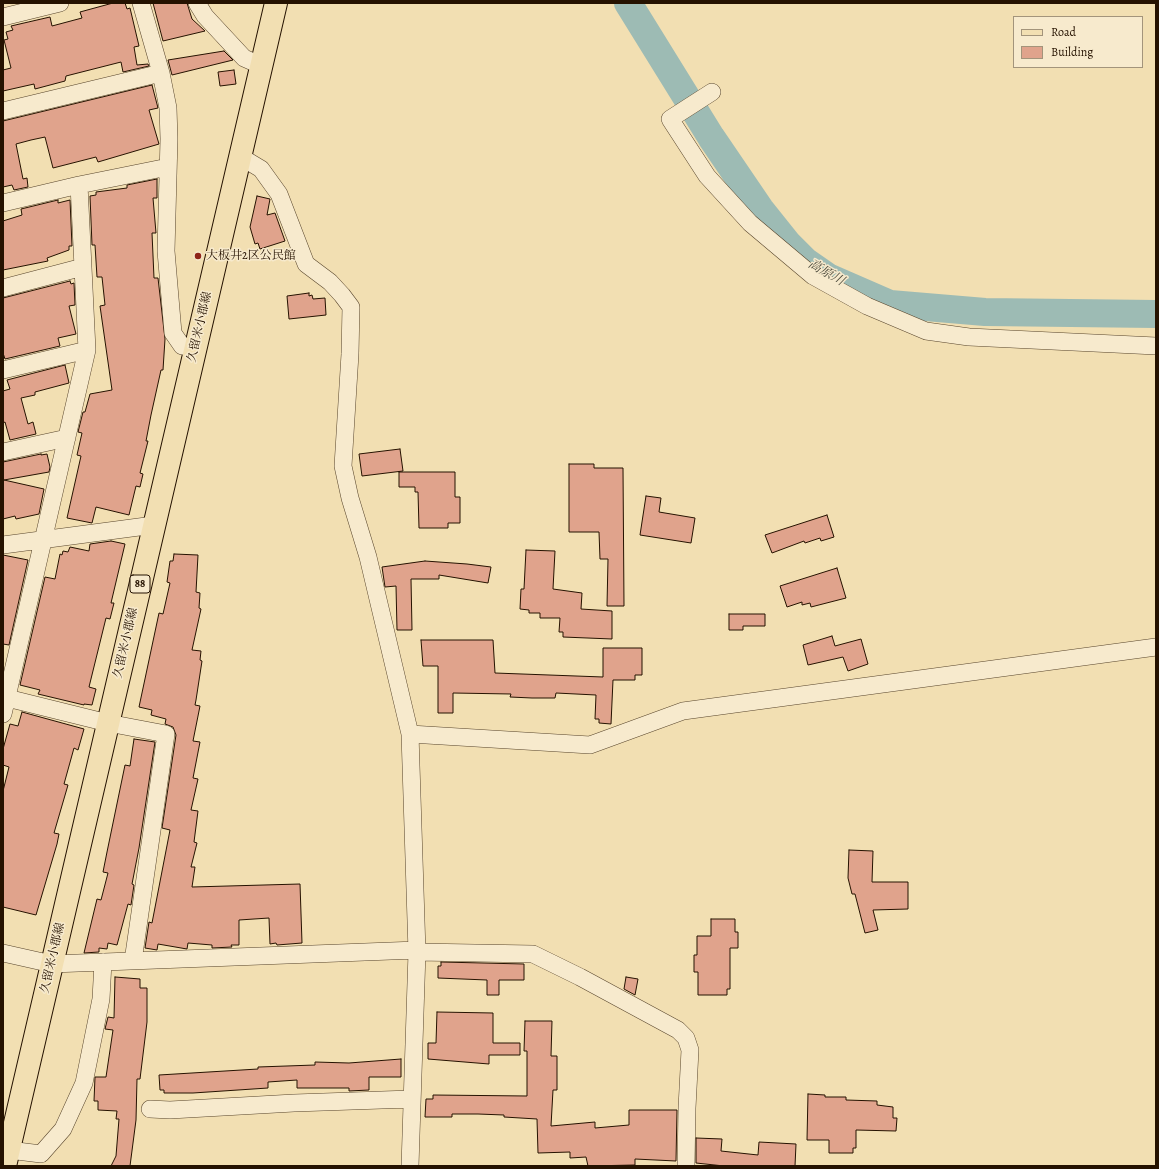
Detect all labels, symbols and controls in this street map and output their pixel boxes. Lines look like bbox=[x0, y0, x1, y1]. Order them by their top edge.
legend bbox=[1013, 16, 1143, 68]
text: Road bbox=[1051, 24, 1076, 40]
text: Building bbox=[1051, 44, 1093, 60]
place label: 大板井2区公民館 bbox=[206, 249, 296, 263]
marker: 大板井2区公民館 bbox=[193, 251, 203, 261]
water label: 高原川 bbox=[805, 256, 847, 290]
street label: 久留米小郡線 bbox=[185, 290, 215, 364]
road number: 88 bbox=[130, 575, 150, 593]
street label: 久留米小郡線 bbox=[111, 606, 141, 680]
street label: 久留米小郡線 bbox=[38, 921, 68, 995]

